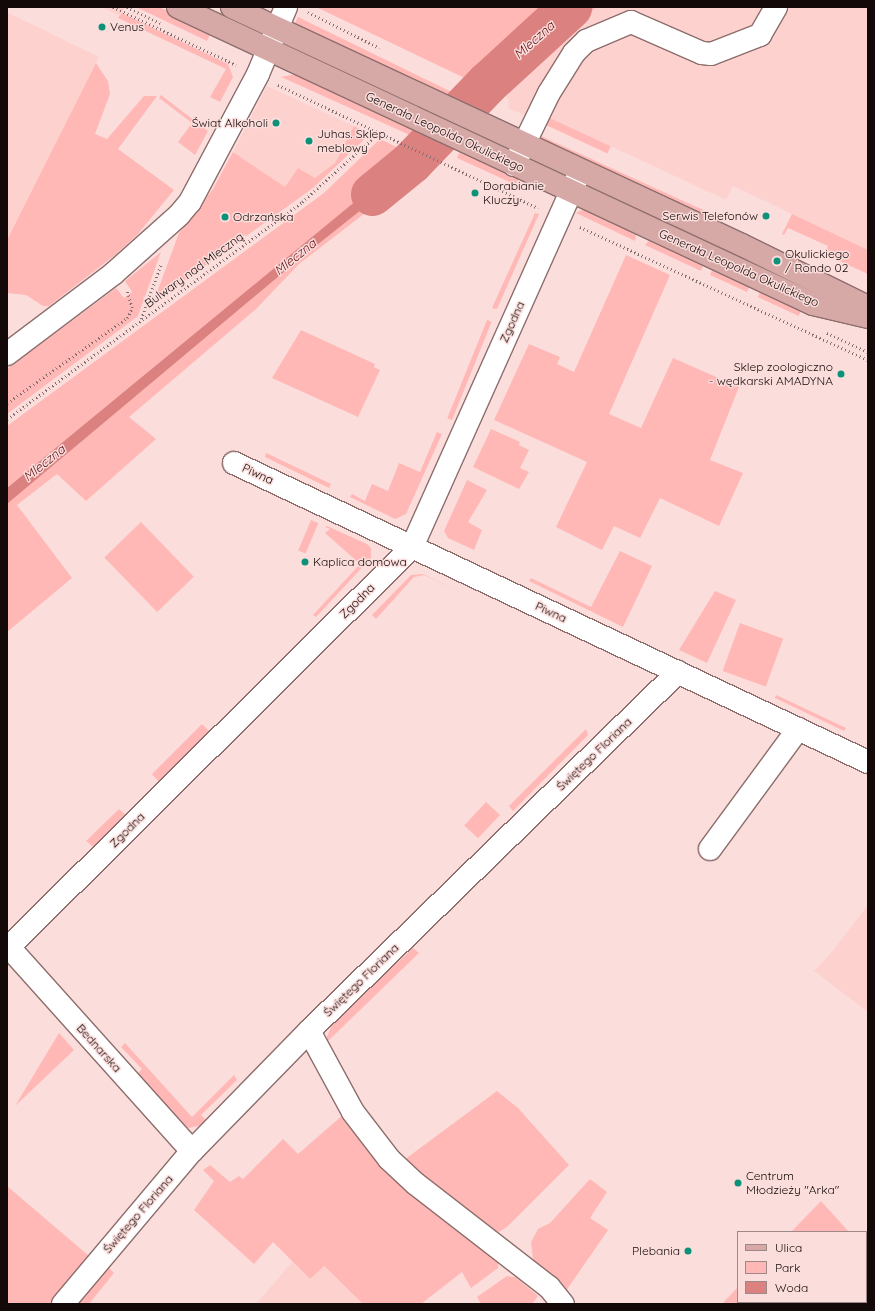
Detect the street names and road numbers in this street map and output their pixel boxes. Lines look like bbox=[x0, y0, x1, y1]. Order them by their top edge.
street label: Generała Leopolda Okulickiego bbox=[363, 89, 527, 175]
street label: Generała Leopolda Okulickiego bbox=[657, 226, 821, 310]
street label: Bulwary nad Mleczną bbox=[142, 229, 246, 311]
street label: Zgodna bbox=[497, 299, 527, 345]
street label: Piwna bbox=[240, 461, 276, 487]
street label: Zgodna bbox=[336, 580, 378, 622]
street label: Piwna bbox=[533, 599, 569, 625]
street label: Świętego Floriana bbox=[553, 714, 635, 794]
street label: Zgodna bbox=[106, 809, 148, 851]
street label: Świętego Floriana bbox=[320, 940, 402, 1020]
street label: Bednarska bbox=[74, 1021, 124, 1075]
street label: Świętego Floriana bbox=[100, 1172, 176, 1256]

